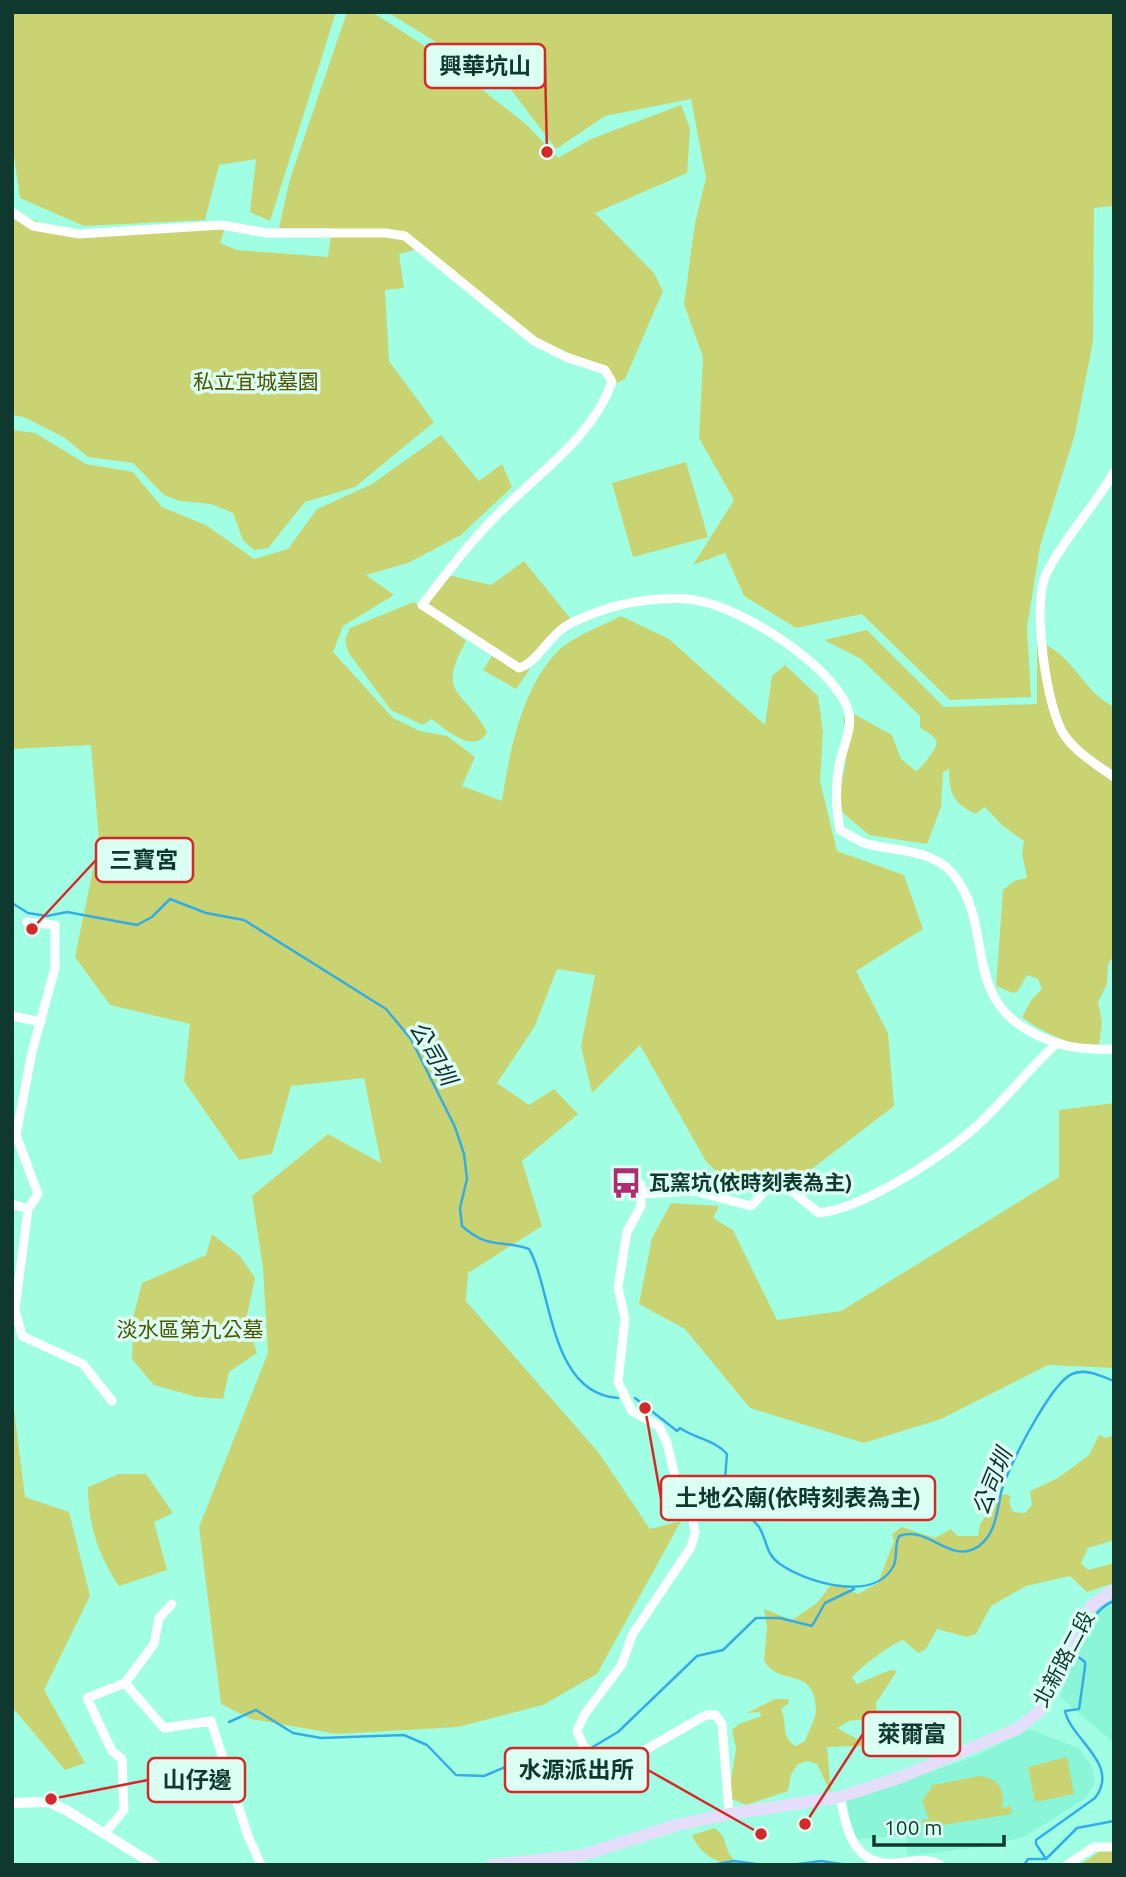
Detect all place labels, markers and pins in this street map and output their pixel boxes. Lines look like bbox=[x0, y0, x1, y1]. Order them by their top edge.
callout: 興華坑山 bbox=[425, 44, 545, 88]
callout: 三寶宮 bbox=[96, 838, 193, 882]
bus stop icon: 瓦窯坑(依時刻表為主) bbox=[609, 1166, 643, 1200]
place label: 瓦窯坑(依時刻表為主) bbox=[649, 1170, 853, 1194]
callout: 土地公廟(依時刻表為主) bbox=[661, 1476, 935, 1520]
callout: 萊爾富 bbox=[863, 1712, 960, 1756]
callout: 水源派出所 bbox=[505, 1748, 648, 1792]
callout: 山仔邊 bbox=[148, 1758, 245, 1802]

